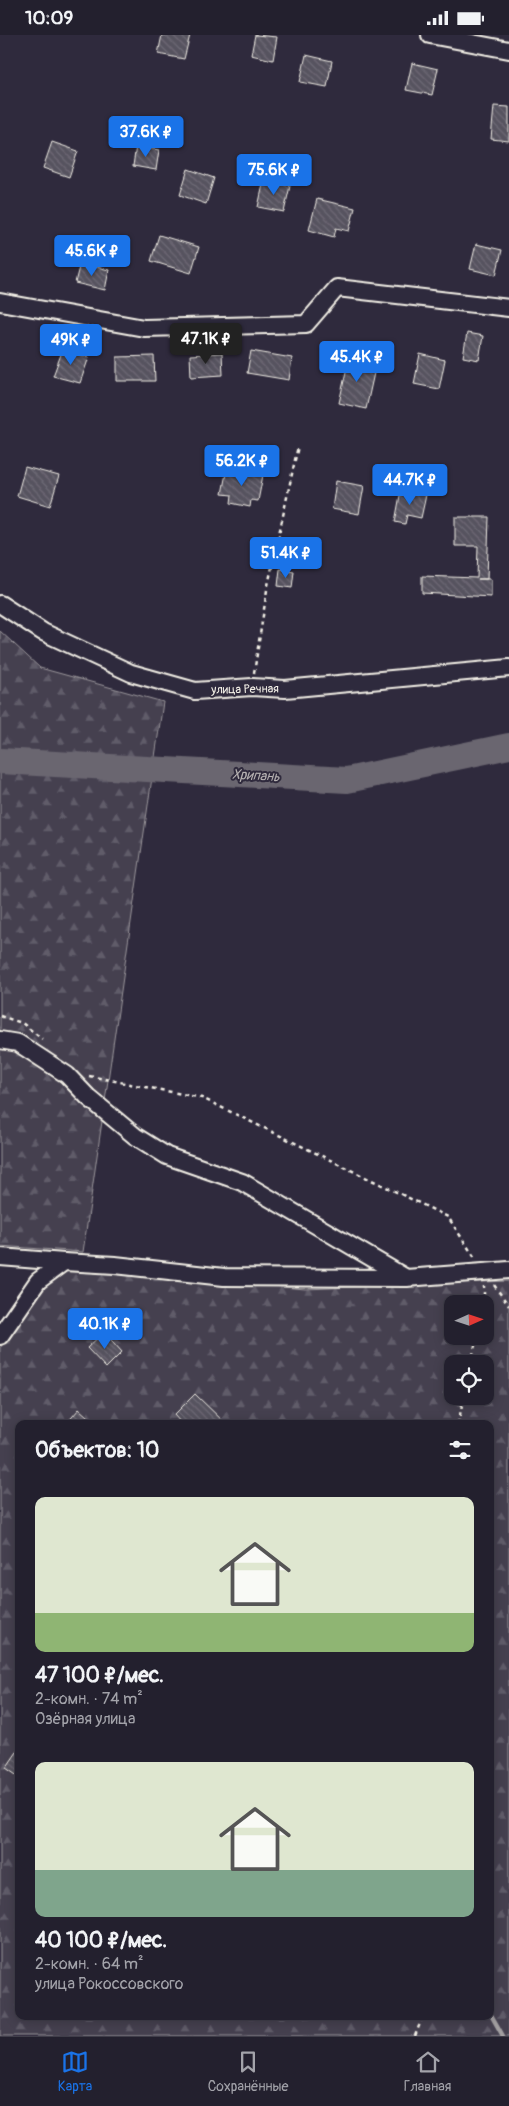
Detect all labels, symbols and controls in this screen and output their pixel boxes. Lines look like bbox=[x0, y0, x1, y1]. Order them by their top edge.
text: 10:09 bbox=[25, 6, 73, 30]
pin: 37.6K ₽ bbox=[100, 115, 192, 158]
text: 37.6K ₽ bbox=[120, 122, 172, 142]
pin: 75.6K ₽ bbox=[228, 154, 320, 196]
text: 75.6K ₽ bbox=[248, 160, 300, 180]
pin: 45.6K ₽ bbox=[46, 235, 138, 277]
text: 45.6K ₽ bbox=[65, 241, 119, 261]
pin: 49K ₽ bbox=[36, 323, 106, 366]
pin: 47.1K ₽ bbox=[160, 323, 252, 365]
text: 47.1K ₽ bbox=[181, 329, 231, 349]
text: 49K ₽ bbox=[51, 330, 91, 350]
pin: 45.4K ₽ bbox=[311, 341, 403, 383]
text: 45.4K ₽ bbox=[330, 347, 384, 367]
pin: 56.2K ₽ bbox=[196, 445, 288, 487]
text: 56.2K ₽ bbox=[215, 451, 269, 471]
pin: 44.7K ₽ bbox=[364, 463, 456, 506]
text: 44.7K ₽ bbox=[383, 470, 437, 490]
pin: 51.4K ₽ bbox=[240, 537, 332, 579]
text: 51.4K ₽ bbox=[261, 543, 311, 563]
street label: улица Речная bbox=[210, 681, 279, 698]
water label: Хрипань bbox=[232, 766, 281, 785]
north arrow bbox=[444, 1295, 494, 1345]
map controls bbox=[444, 1295, 494, 1405]
pin: 40.1K ₽ bbox=[59, 1307, 151, 1350]
text: 40.1K ₽ bbox=[79, 1314, 131, 1334]
button: locate bbox=[444, 1355, 494, 1405]
icon: filters bbox=[446, 1436, 474, 1464]
text: Объектов: 10 bbox=[35, 1437, 159, 1464]
icon: home bbox=[210, 1529, 300, 1619]
text: 47 100 ₽/мес. bbox=[35, 1662, 164, 1689]
text: 2-комн. · 74 m² bbox=[35, 1689, 143, 1709]
text: Озёрная улица bbox=[35, 1709, 135, 1729]
icon: home bbox=[210, 1794, 300, 1884]
text: 40 100 ₽/мес. bbox=[35, 1927, 167, 1954]
text: 2-комн. · 64 m² bbox=[35, 1954, 144, 1974]
text: улица Рокоссовского bbox=[35, 1974, 183, 1994]
tab: Карта bbox=[58, 2048, 92, 2095]
tab: Сохранённые bbox=[208, 2048, 288, 2095]
tab: Главная bbox=[404, 2048, 451, 2095]

